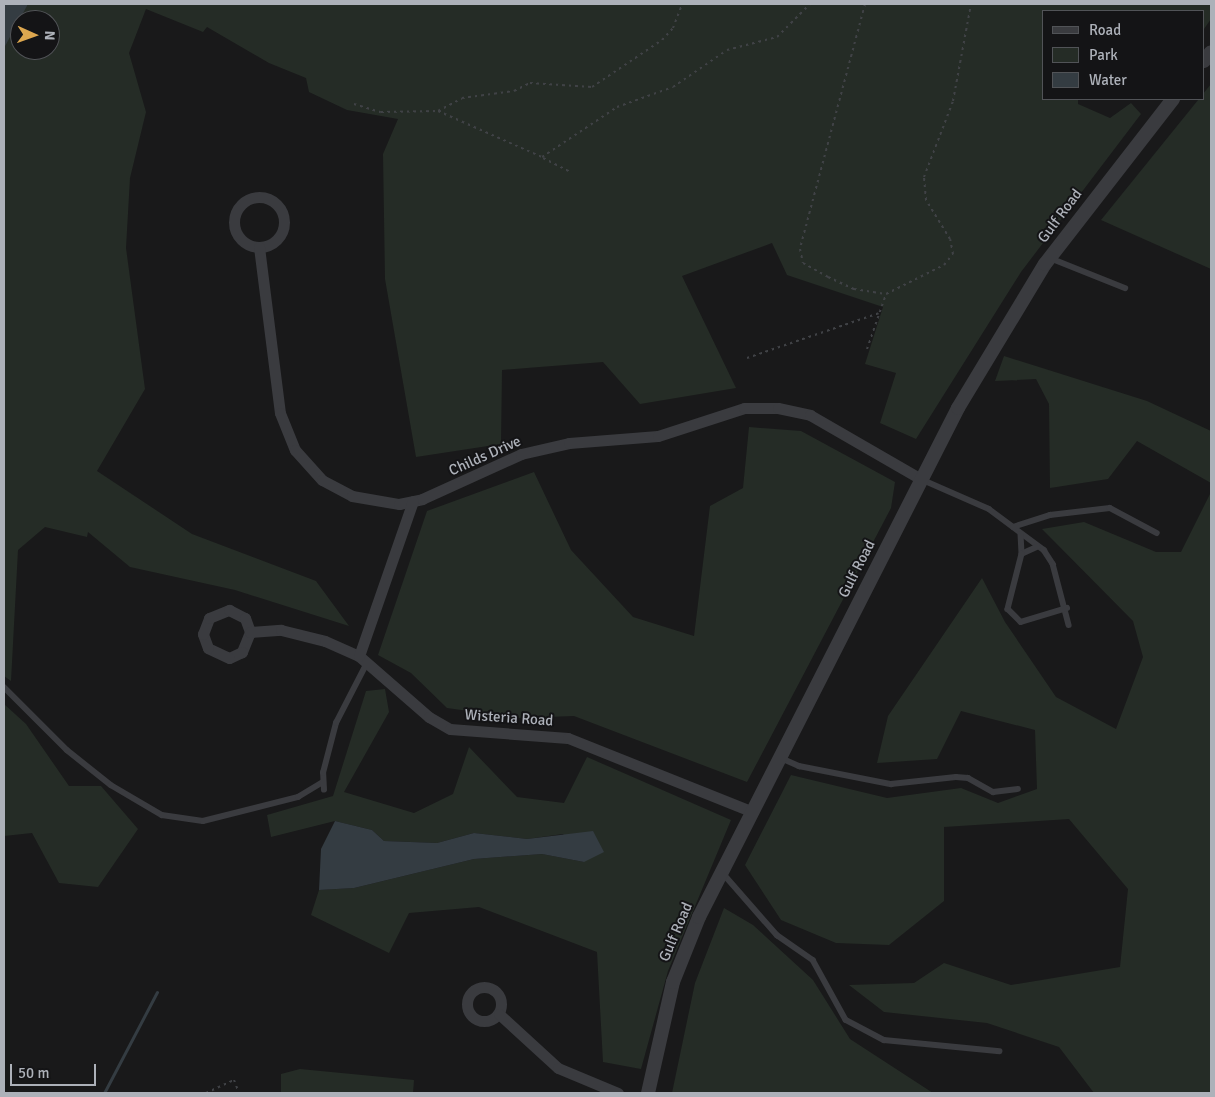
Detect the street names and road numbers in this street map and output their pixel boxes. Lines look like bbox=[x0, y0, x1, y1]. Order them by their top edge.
street label: Gulf Road bbox=[1034, 186, 1086, 246]
street label: Childs Drive bbox=[446, 432, 524, 480]
street label: Gulf Road bbox=[835, 537, 879, 601]
street label: Wisteria Road bbox=[464, 706, 554, 730]
street label: Gulf Road bbox=[655, 900, 697, 964]

